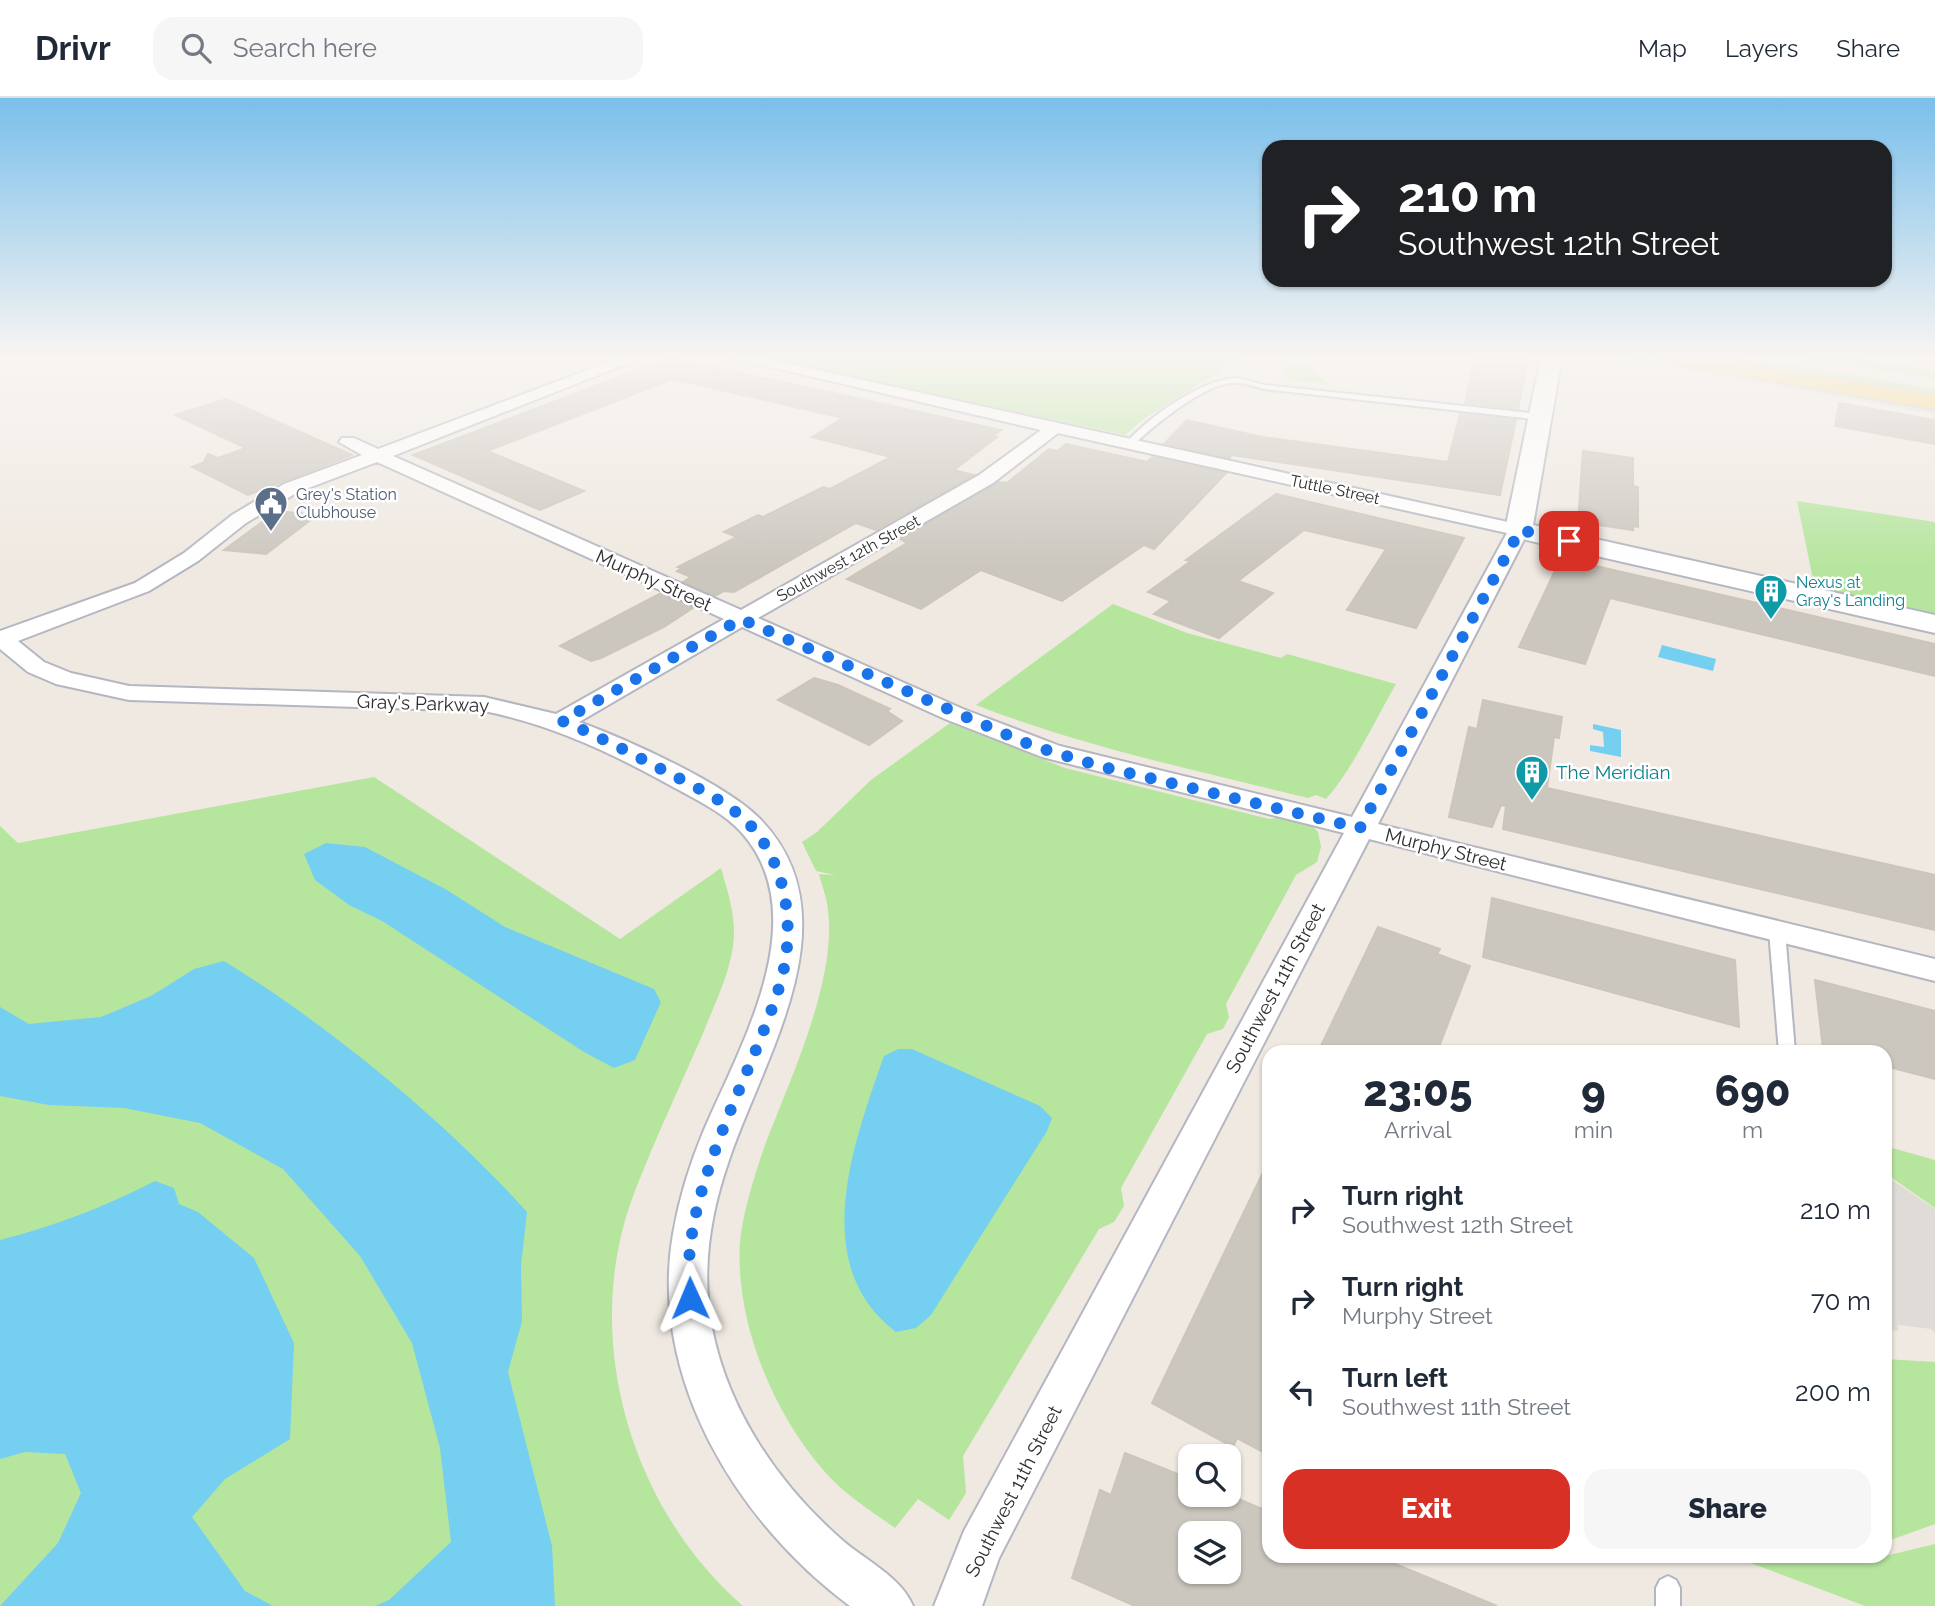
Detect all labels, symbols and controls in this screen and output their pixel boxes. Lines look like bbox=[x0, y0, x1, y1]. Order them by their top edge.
search box bbox=[153, 17, 643, 80]
text: Drivr bbox=[35, 29, 111, 68]
icon: search bbox=[177, 29, 215, 67]
text: Search here bbox=[233, 33, 377, 63]
text: Map bbox=[1638, 34, 1687, 63]
text: Layers bbox=[1725, 34, 1798, 63]
text: Share bbox=[1836, 34, 1900, 63]
text: 210 m bbox=[1398, 166, 1537, 223]
icon: right bbox=[1283, 168, 1374, 259]
text: Southwest 12th Street bbox=[1398, 225, 1720, 262]
street label: Tuttle Street bbox=[1288, 471, 1382, 508]
public building icon: Grey's Station Clubhouse bbox=[252, 484, 290, 533]
place label: Grey's Station Clubhouse bbox=[296, 485, 397, 522]
street label: Southwest 12th Street bbox=[773, 511, 924, 606]
pin bbox=[1539, 511, 1599, 571]
icon: arrive bbox=[1550, 522, 1588, 560]
street label: Murphy Street bbox=[593, 545, 716, 616]
building icon: Nexus at Gray's Landing bbox=[1752, 572, 1790, 621]
place label: Nexus at Gray's Landing bbox=[1796, 573, 1905, 610]
street label: Gray's Parkway bbox=[356, 690, 490, 716]
building icon: The Meridian bbox=[1513, 753, 1551, 802]
place label: The Meridian bbox=[1556, 761, 1671, 783]
street label: Murphy Street bbox=[1383, 823, 1510, 875]
street label: Southwest 11th Street bbox=[1221, 899, 1329, 1077]
text: 23:05 bbox=[1363, 1067, 1472, 1116]
text: 9 bbox=[1581, 1067, 1606, 1116]
text: 690 bbox=[1715, 1067, 1791, 1116]
text: Arrival bbox=[1384, 1116, 1452, 1143]
text: min bbox=[1574, 1116, 1613, 1143]
text: m bbox=[1742, 1116, 1763, 1143]
text: Turn right bbox=[1342, 1181, 1463, 1211]
icon: right bbox=[1283, 1191, 1321, 1229]
text: 210 m bbox=[1800, 1195, 1871, 1225]
text: Southwest 12th Street bbox=[1342, 1211, 1573, 1238]
position arrow bbox=[653, 1261, 727, 1335]
text: Turn right bbox=[1342, 1272, 1463, 1302]
icon: right bbox=[1283, 1282, 1321, 1320]
text: 70 m bbox=[1811, 1286, 1871, 1316]
text: Murphy Street bbox=[1342, 1302, 1493, 1329]
text: Turn left bbox=[1342, 1363, 1448, 1393]
icon: left bbox=[1283, 1373, 1321, 1411]
text: 200 m bbox=[1795, 1377, 1871, 1407]
text: Southwest 11th Street bbox=[1342, 1393, 1571, 1420]
street label: Southwest 11th Street bbox=[960, 1401, 1066, 1580]
map controls bbox=[1178, 1444, 1241, 1584]
button: search bbox=[1178, 1444, 1241, 1507]
button: Exit bbox=[1283, 1469, 1570, 1549]
button: Share bbox=[1584, 1469, 1871, 1549]
button: layers bbox=[1178, 1521, 1241, 1584]

